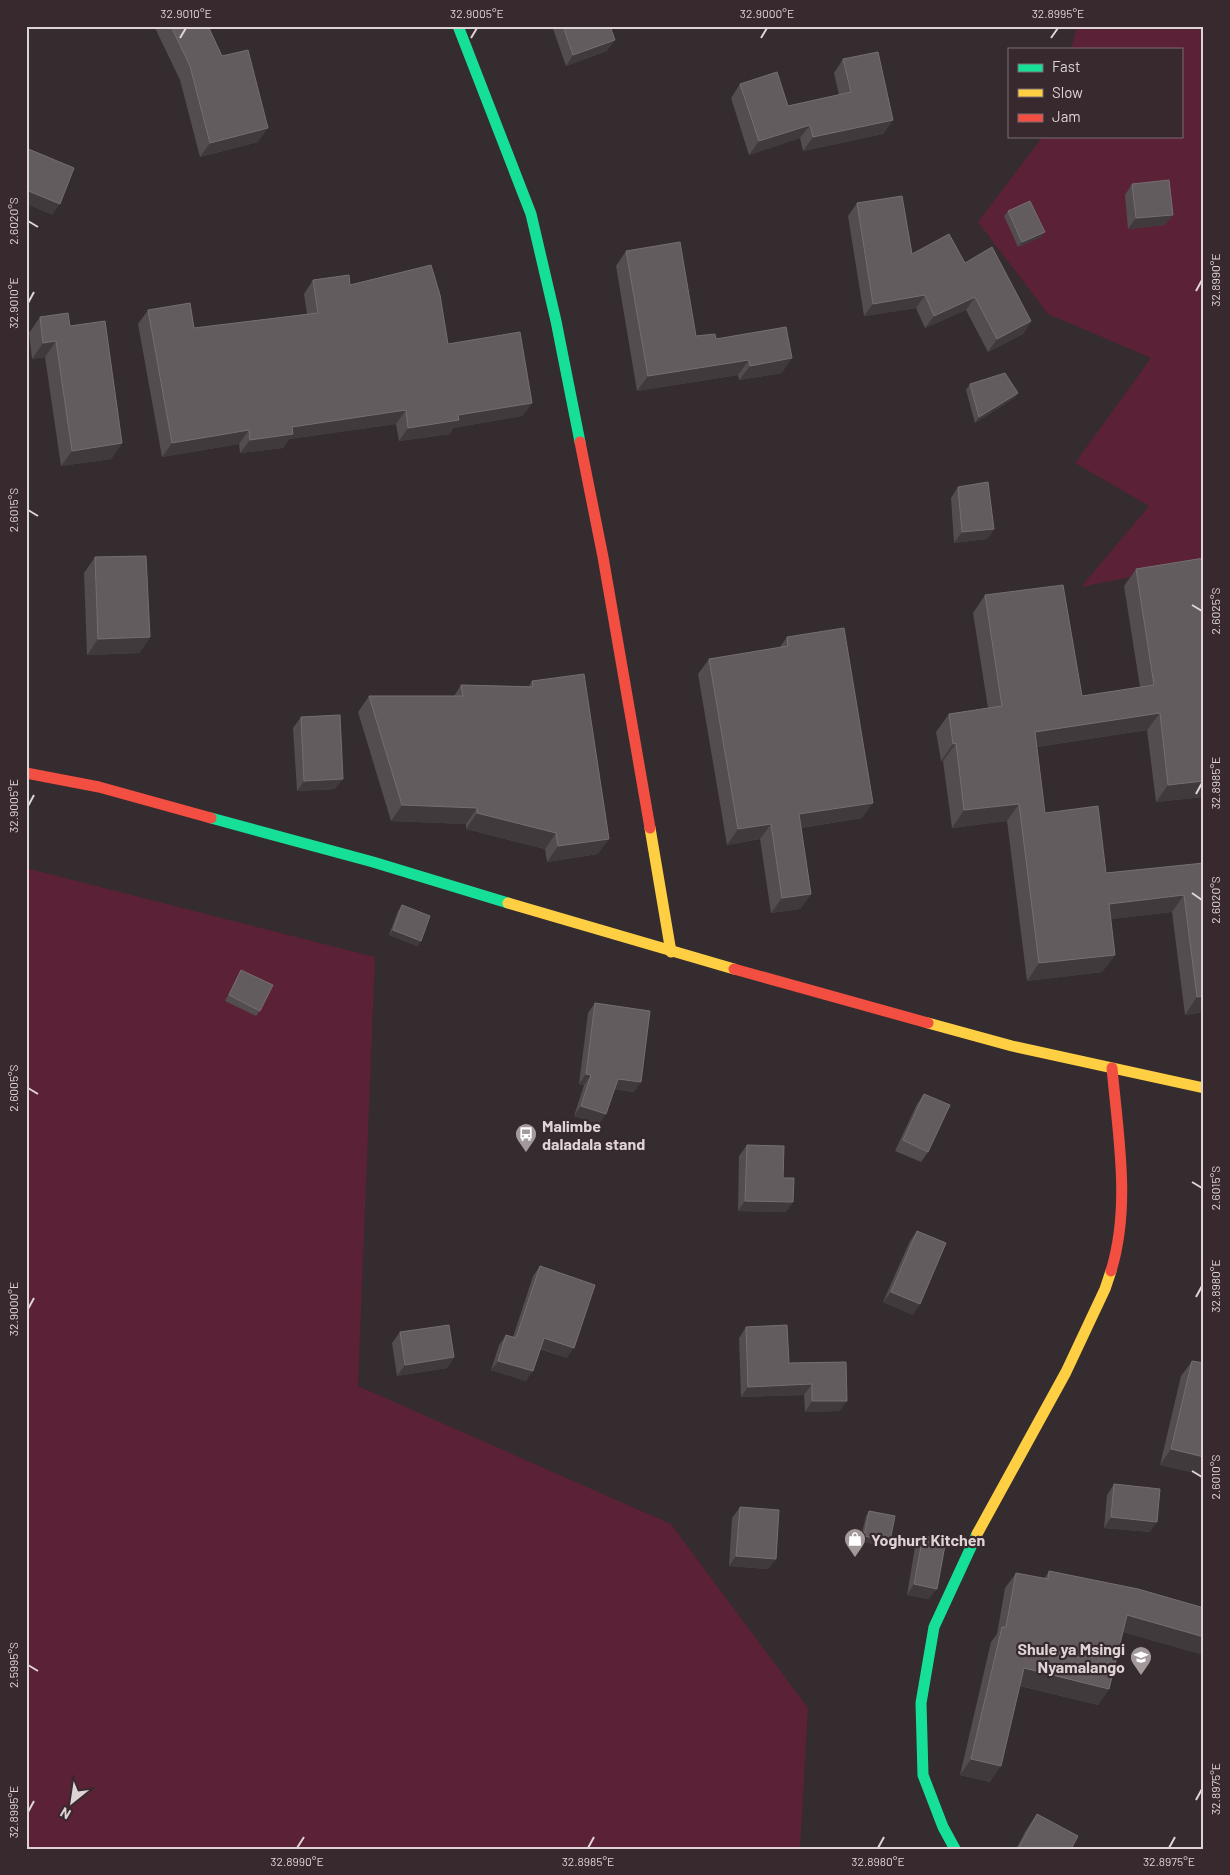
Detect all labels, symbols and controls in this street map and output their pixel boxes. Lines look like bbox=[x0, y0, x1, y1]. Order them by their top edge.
text: 32.9010°E bbox=[160, 6, 212, 20]
text: 32.9005°E bbox=[450, 6, 504, 20]
text: 32.9000°E bbox=[740, 6, 794, 20]
text: 32.8995°E bbox=[1032, 6, 1084, 20]
legend bbox=[1008, 48, 1182, 138]
text: Fast bbox=[1052, 57, 1080, 75]
text: Slow bbox=[1052, 83, 1083, 101]
text: Jam bbox=[1052, 107, 1081, 125]
text: 2.6020°S bbox=[6, 197, 20, 245]
text: 32.8990°E bbox=[1208, 253, 1222, 307]
text: 32.9010°E bbox=[6, 277, 20, 329]
text: 2.6015°S bbox=[6, 488, 20, 532]
text: 2.6025°S bbox=[1208, 588, 1222, 634]
text: 32.8985°E bbox=[1208, 757, 1222, 809]
text: 32.9005°E bbox=[6, 779, 20, 833]
text: 2.6020°S bbox=[1208, 876, 1222, 924]
text: 2.6005°S bbox=[6, 1064, 20, 1112]
place label: Malimbe daladala stand bbox=[542, 1116, 645, 1153]
bus stop icon: Malimbe daladala stand bbox=[514, 1122, 538, 1153]
text: 2.6015°S bbox=[1208, 1166, 1222, 1210]
text: 32.8980°E bbox=[1208, 1259, 1222, 1313]
text: 32.9000°E bbox=[6, 1282, 20, 1336]
text: 2.6010°S bbox=[1208, 1455, 1222, 1499]
shop icon: Yoghurt Kitchen bbox=[843, 1527, 867, 1558]
place label: Yoghurt Kitchen bbox=[871, 1530, 985, 1549]
place label: Shule ya Msingi Nyamalango bbox=[1018, 1639, 1125, 1676]
text: 2.5995°S bbox=[6, 1642, 20, 1688]
school or university icon: Shule ya Msingi Nyamalango bbox=[1129, 1645, 1153, 1676]
text: 32.8975°E bbox=[1208, 1763, 1222, 1815]
north arrow bbox=[48, 1778, 98, 1828]
text: 32.8995°E bbox=[6, 1786, 20, 1838]
text: N bbox=[57, 1804, 74, 1823]
text: 32.8990°E bbox=[270, 1854, 324, 1868]
text: 32.8985°E bbox=[562, 1854, 614, 1868]
text: 32.8980°E bbox=[851, 1854, 905, 1868]
text: 32.8975°E bbox=[1143, 1854, 1195, 1868]

